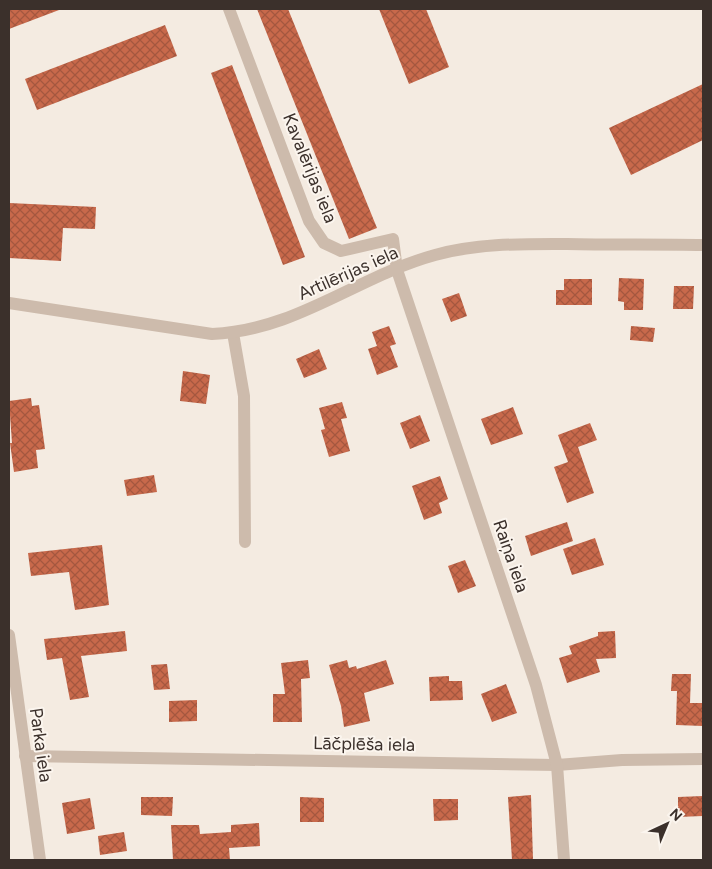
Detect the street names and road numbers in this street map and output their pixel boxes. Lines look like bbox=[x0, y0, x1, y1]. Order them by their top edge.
street label: Kavalērijas iela bbox=[278, 110, 342, 226]
street label: Artilērijas iela bbox=[295, 241, 401, 305]
street label: Raiņa iela bbox=[488, 517, 534, 595]
street label: Parka iela bbox=[25, 706, 57, 784]
street label: Lāčplēša iela bbox=[313, 732, 415, 756]

